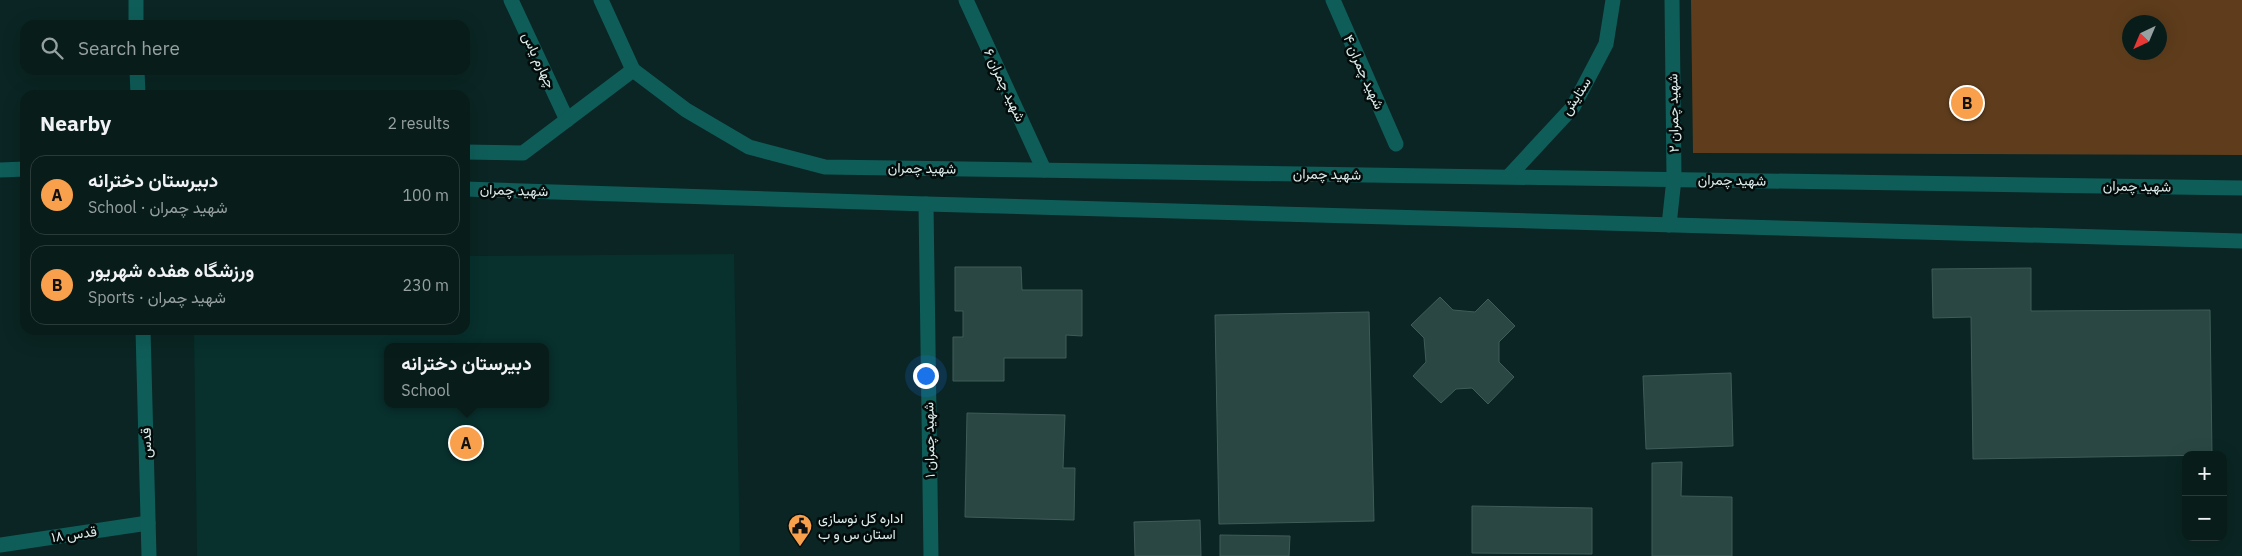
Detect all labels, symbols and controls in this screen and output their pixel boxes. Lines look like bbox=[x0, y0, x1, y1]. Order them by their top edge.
north arrow bbox=[2122, 15, 2167, 60]
search box bbox=[20, 20, 470, 75]
street label: چهارم یاس bbox=[517, 29, 560, 91]
street label: شهید چمران ۴ bbox=[1339, 32, 1388, 112]
icon: search bbox=[38, 34, 66, 62]
text: Search here bbox=[78, 36, 180, 60]
street label: شهید چمران ۶ bbox=[979, 46, 1030, 125]
street label: شهید چمران ۲ bbox=[1663, 73, 1684, 153]
street label: ستایش bbox=[1557, 74, 1595, 118]
pin: B bbox=[1951, 84, 1983, 122]
text: Nearby bbox=[40, 109, 111, 137]
text: 2 results bbox=[387, 113, 450, 133]
street label: شهید چمران bbox=[888, 158, 956, 179]
street label: شهید چمران bbox=[1293, 164, 1361, 185]
text: دبیرستان دخترانه bbox=[88, 168, 218, 192]
street label: شهید چمران bbox=[1698, 170, 1766, 191]
street label: شهید چمران bbox=[2103, 176, 2171, 197]
street label: شهید چمران bbox=[479, 180, 549, 201]
text: A bbox=[52, 185, 62, 205]
text: 100 m bbox=[402, 185, 449, 205]
text: School · شهید چمران bbox=[88, 197, 228, 217]
text: ورزشگاه هفده شهریور bbox=[88, 258, 254, 282]
text: B bbox=[52, 275, 62, 295]
text: 230 m bbox=[402, 275, 449, 295]
text: Sports · شهید چمران bbox=[88, 287, 226, 307]
popup bbox=[384, 343, 549, 408]
text: دبیرستان دخترانه bbox=[401, 351, 532, 375]
your location bbox=[913, 363, 939, 389]
text: School bbox=[401, 380, 450, 400]
street label: شهید چمران ۱ bbox=[919, 402, 940, 478]
pin: A bbox=[450, 424, 482, 462]
street label: قدس bbox=[137, 428, 155, 458]
map controls bbox=[2182, 451, 2227, 541]
button: + bbox=[2182, 451, 2227, 496]
button: − bbox=[2182, 496, 2227, 541]
place label: اداره کل نوسازی استان س و ب bbox=[818, 509, 903, 543]
public building icon: اداره کل نوسازی استان س و ب bbox=[787, 513, 813, 547]
street label: قدس ۱۸ bbox=[50, 522, 98, 546]

